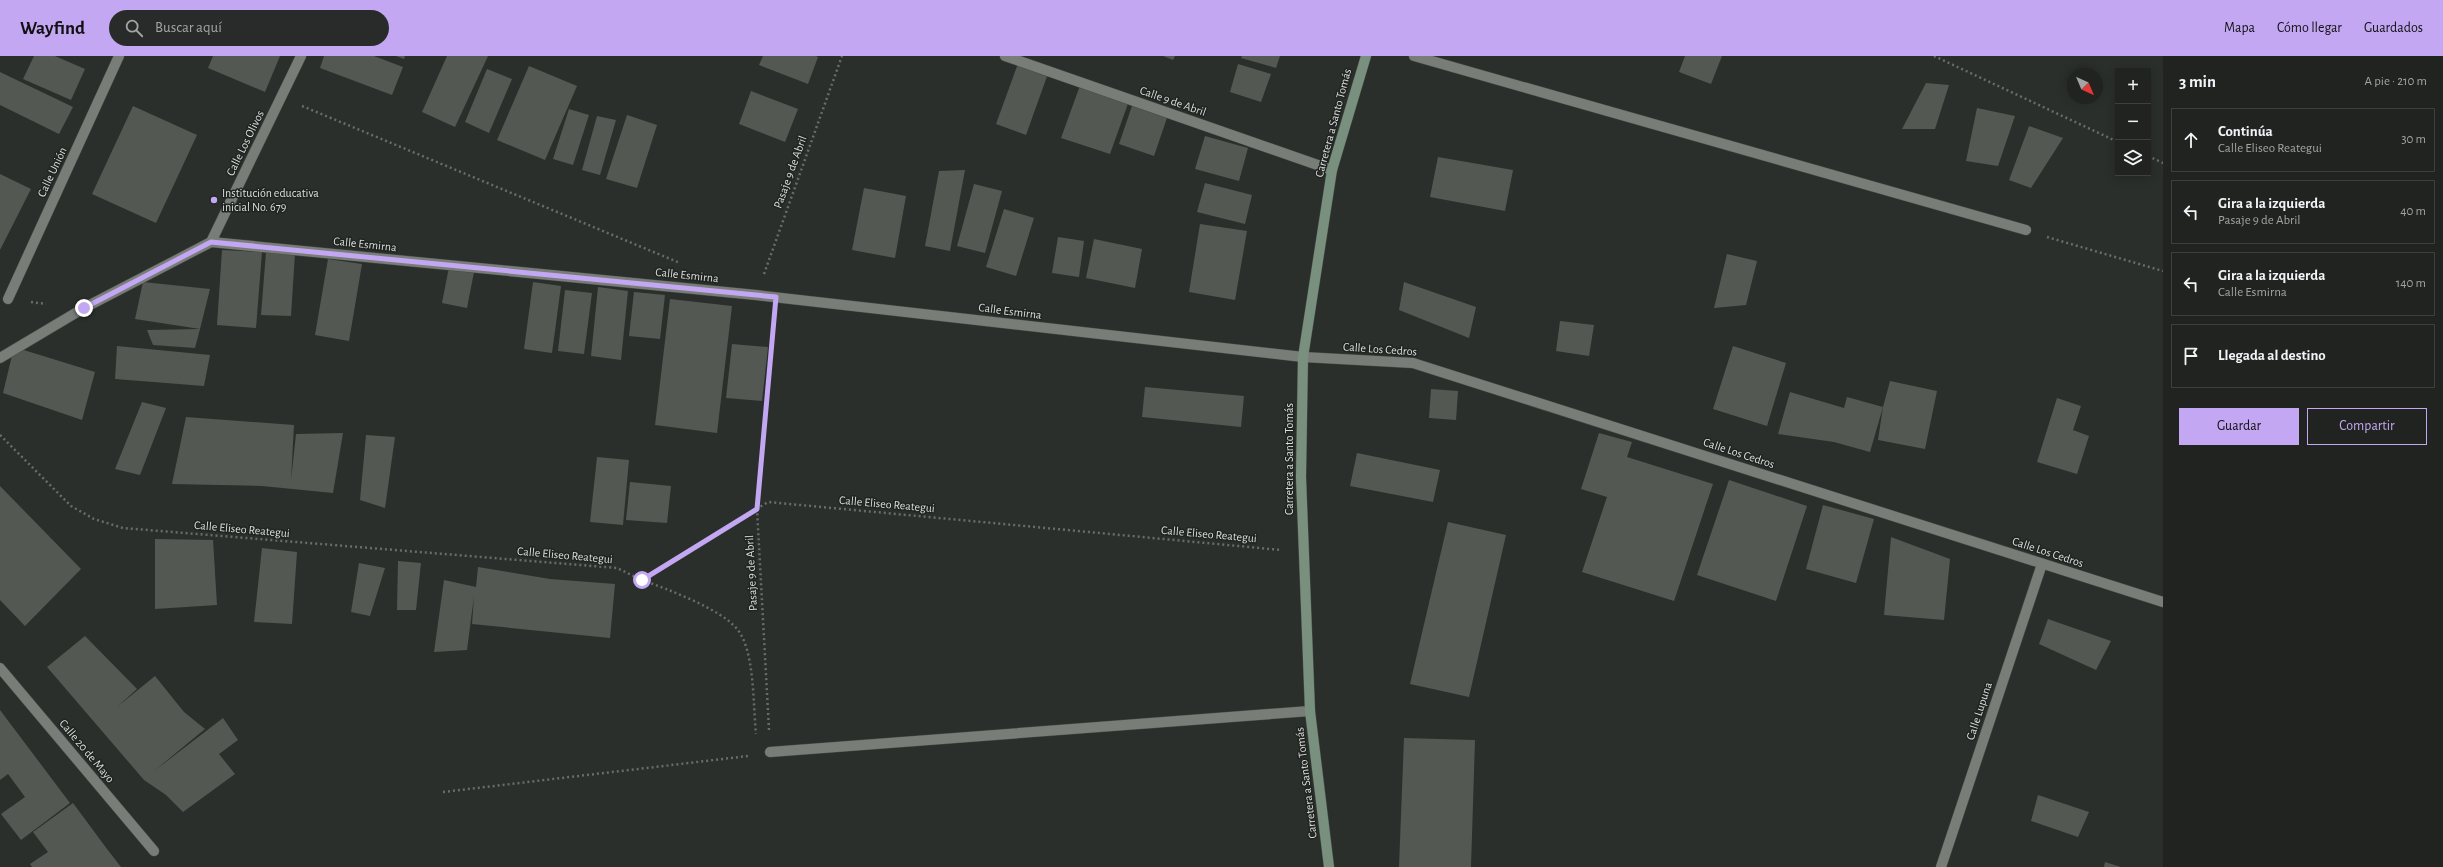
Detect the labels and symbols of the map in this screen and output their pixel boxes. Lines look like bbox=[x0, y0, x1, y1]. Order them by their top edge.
street label: Carretera a Santo Tomás bbox=[1313, 67, 1353, 179]
north arrow bbox=[2067, 68, 2103, 104]
street label: Calle 9 de Abril bbox=[1138, 84, 1208, 118]
street label: Calle Los Olivos bbox=[224, 108, 266, 178]
street label: Pasaje 9 de Abril bbox=[771, 134, 810, 210]
street label: Calle Unión bbox=[35, 145, 69, 199]
place label: Institución educativa inicial No. 679 bbox=[222, 187, 319, 213]
marker: Institución educativa inicial No. 679 bbox=[209, 195, 219, 205]
street label: Calle Esmirna bbox=[333, 235, 398, 253]
street label: Calle Esmirna bbox=[655, 266, 720, 284]
route end bbox=[75, 299, 93, 317]
street label: Calle Esmirna bbox=[978, 301, 1043, 321]
street label: Calle Los Cedros bbox=[1343, 340, 1417, 358]
street label: Carretera a Santo Tomás bbox=[1283, 403, 1295, 515]
street label: Calle Los Cedros bbox=[1702, 436, 1776, 470]
street label: Calle Eliseo Reategui bbox=[839, 494, 935, 514]
street label: Calle Eliseo Reategui bbox=[194, 519, 290, 539]
street label: Calle Eliseo Reategui bbox=[1161, 524, 1257, 544]
street label: Pasaje 9 de Abril bbox=[743, 535, 760, 611]
street label: Calle Los Cedros bbox=[2011, 535, 2085, 569]
street label: Calle Eliseo Reategui bbox=[517, 545, 613, 565]
route start bbox=[633, 571, 651, 589]
street label: Calle Lupuna bbox=[1964, 680, 1994, 741]
street label: Calle 20 de Mayo bbox=[56, 717, 117, 786]
street label: Carretera a Santo Tomás bbox=[1293, 727, 1319, 839]

